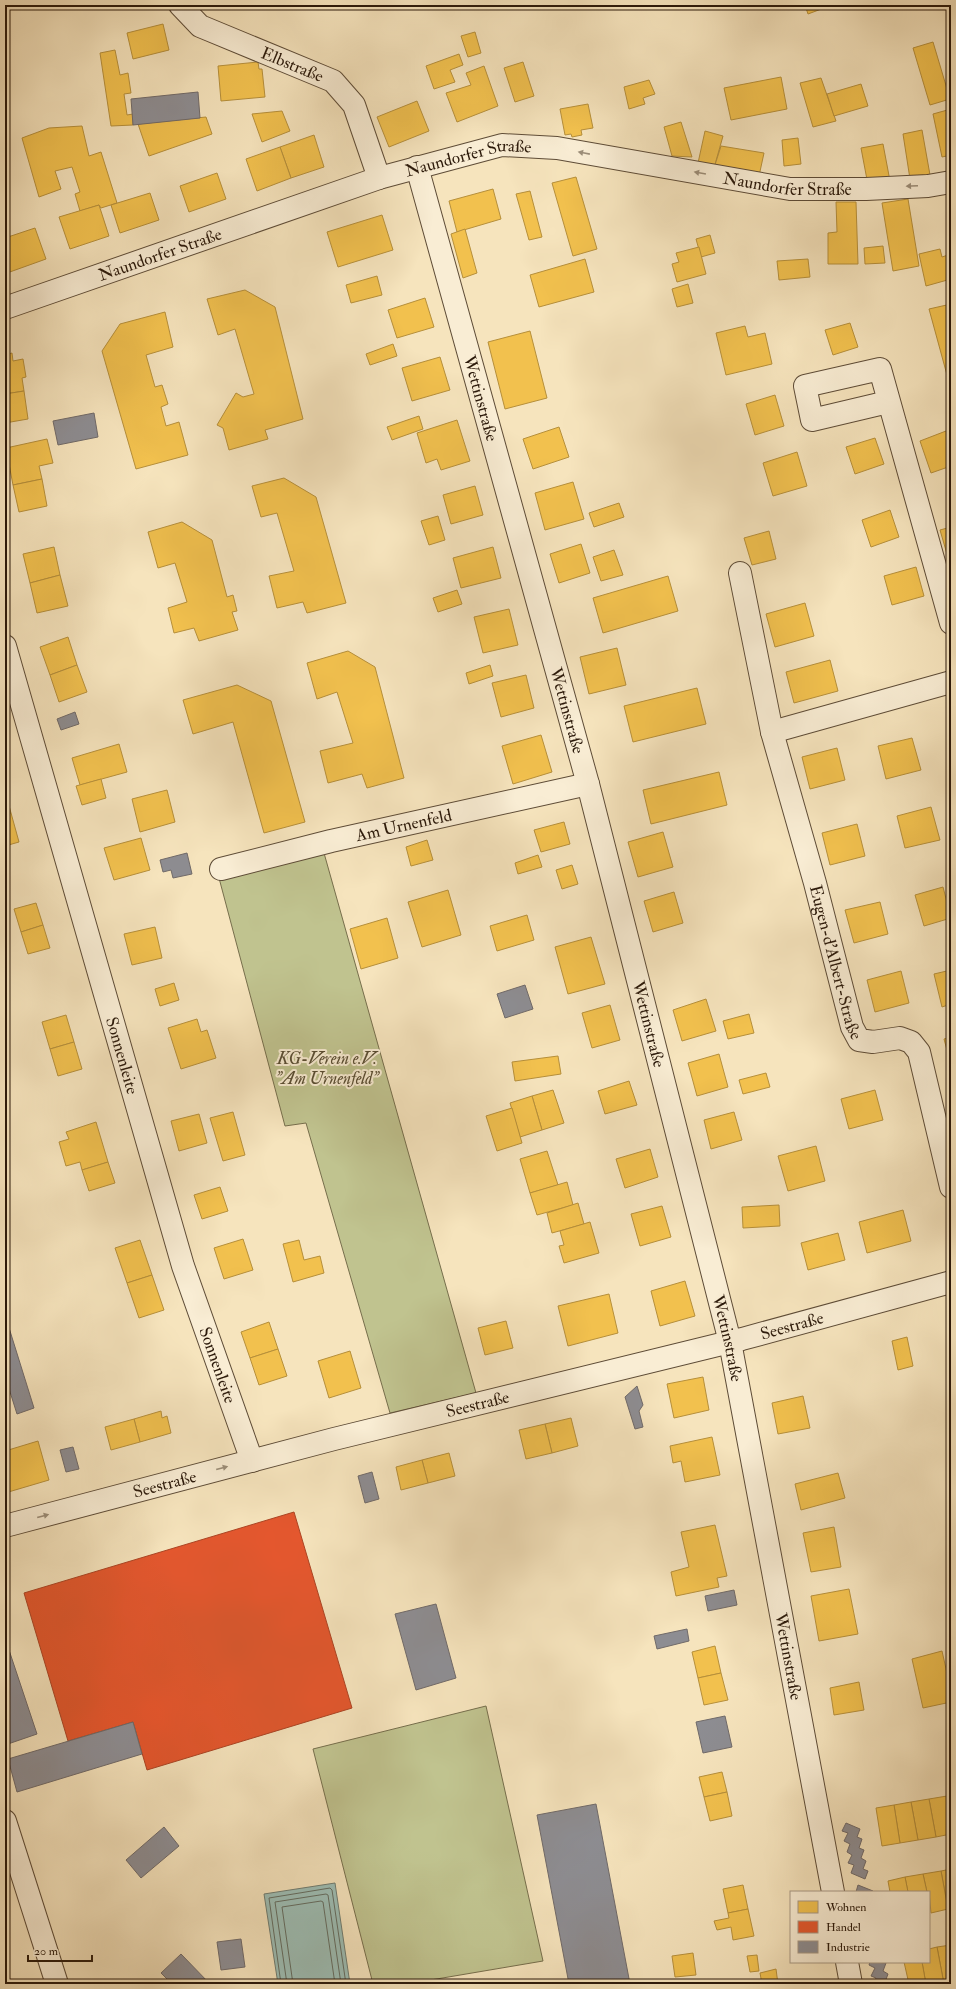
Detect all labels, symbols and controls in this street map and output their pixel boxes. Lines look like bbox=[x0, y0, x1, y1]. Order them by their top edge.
street label: Elbstraße bbox=[258, 42, 327, 87]
street label: Naundorfer Straße bbox=[403, 135, 532, 181]
one-way arrow bbox=[578, 150, 591, 156]
street label: Naundorfer Straße bbox=[722, 167, 852, 200]
one-way arrow bbox=[694, 170, 706, 176]
one-way arrow bbox=[906, 183, 918, 190]
street label: Naundorfer Straße bbox=[95, 223, 224, 285]
street label: Wettinstraße bbox=[459, 352, 503, 444]
street label: Wettinstraße bbox=[545, 664, 590, 756]
street label: Am Urnenfeld bbox=[353, 804, 454, 846]
street label: Eugen-d'Albert-Straße bbox=[805, 883, 867, 1043]
street label: Wettinstraße bbox=[628, 978, 670, 1069]
street label: Sonnenleite bbox=[101, 1014, 144, 1097]
park label: KG-Verein e.V. "Am Urnenfeld" bbox=[276, 1048, 380, 1089]
street label: Wettinstraße bbox=[708, 1292, 748, 1383]
street label: Seestraße bbox=[758, 1307, 826, 1344]
street label: Sonnenleite bbox=[195, 1324, 241, 1406]
street label: Seestraße bbox=[444, 1386, 511, 1422]
street label: Seestraße bbox=[131, 1465, 198, 1502]
one-way arrow bbox=[216, 1465, 229, 1471]
one-way arrow bbox=[37, 1513, 49, 1519]
street label: Wettinstraße bbox=[770, 1610, 807, 1702]
legend bbox=[790, 1891, 930, 1963]
text: Wohnen bbox=[825, 1900, 867, 1915]
text: Handel bbox=[826, 1920, 861, 1935]
scale bar bbox=[28, 1937, 92, 1963]
text: Industrie bbox=[826, 1940, 870, 1955]
text: 20 m bbox=[34, 1944, 59, 1959]

